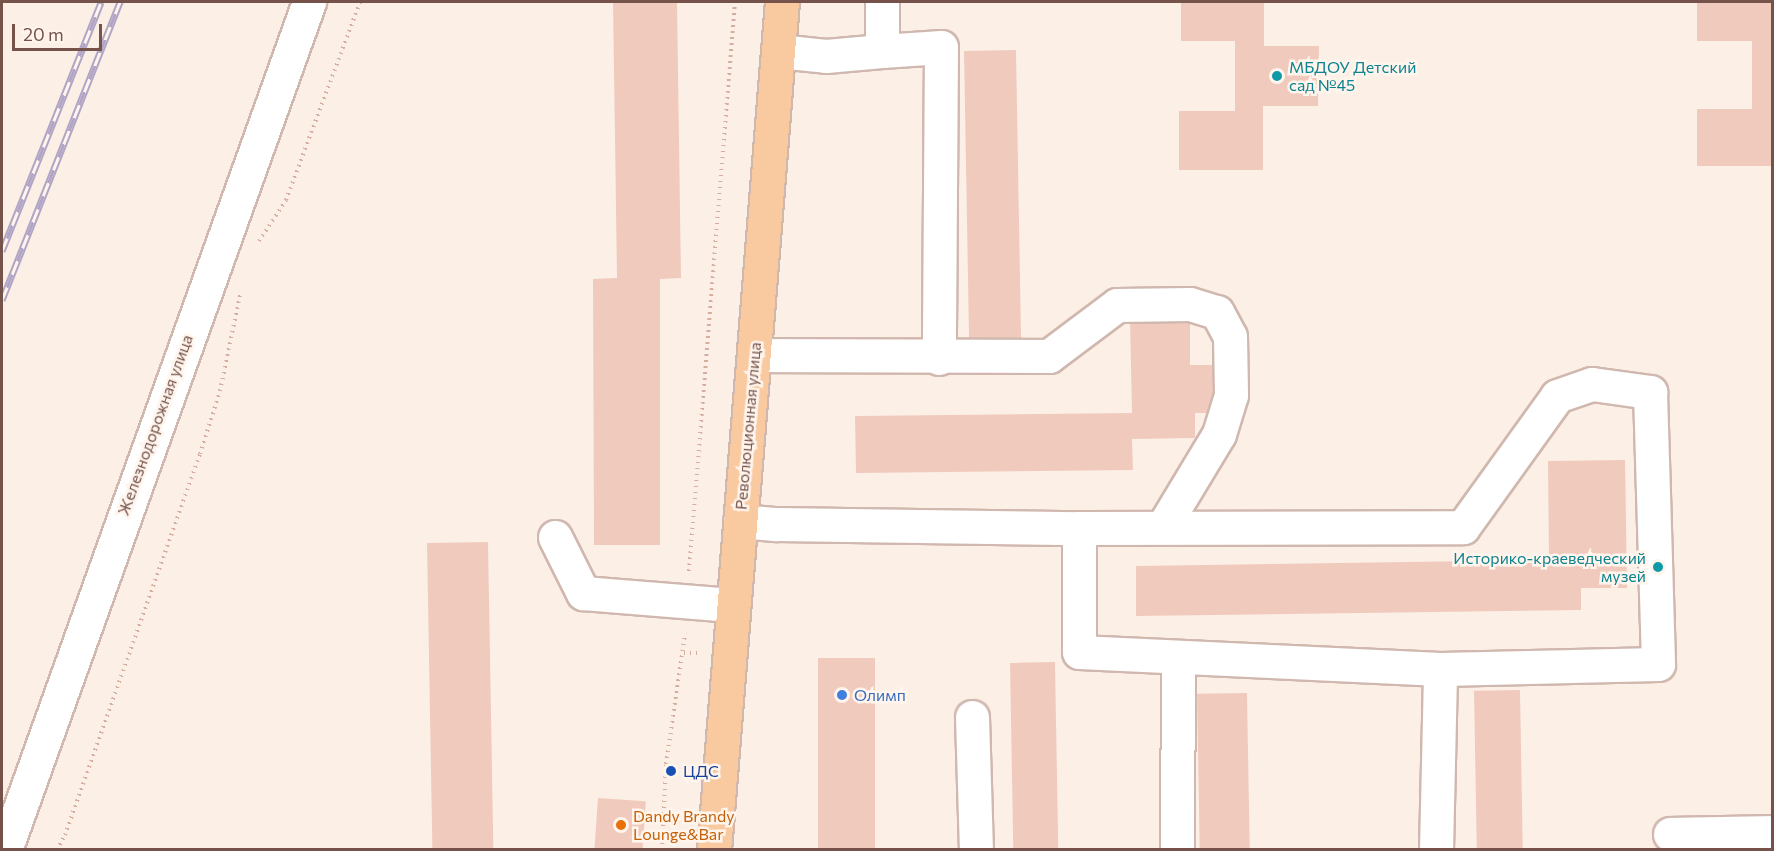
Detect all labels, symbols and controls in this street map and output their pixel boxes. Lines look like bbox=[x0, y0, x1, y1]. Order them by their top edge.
scale bar bbox=[15, 12, 105, 50]
text: 20 m bbox=[23, 23, 64, 45]
place label: МБДОУ Детский сад №45 bbox=[1289, 57, 1416, 95]
marker: МБДОУ Детский сад №45 bbox=[1270, 69, 1284, 83]
street label: Железнодорожная улица bbox=[113, 332, 197, 518]
street label: Революционная улица bbox=[731, 341, 765, 511]
place label: Историко-краеведческий музей bbox=[1453, 548, 1646, 586]
marker: Историко-краеведческий музей bbox=[1651, 560, 1665, 574]
place label: Олимп bbox=[854, 685, 906, 705]
marker: Олимп bbox=[835, 688, 849, 702]
place label: ЦДС bbox=[683, 761, 719, 781]
marker: ЦДС bbox=[664, 764, 678, 778]
place label: Dandy Brandy Lounge&Bar bbox=[633, 806, 735, 844]
marker: Dandy Brandy Lounge&Bar bbox=[614, 818, 628, 832]

